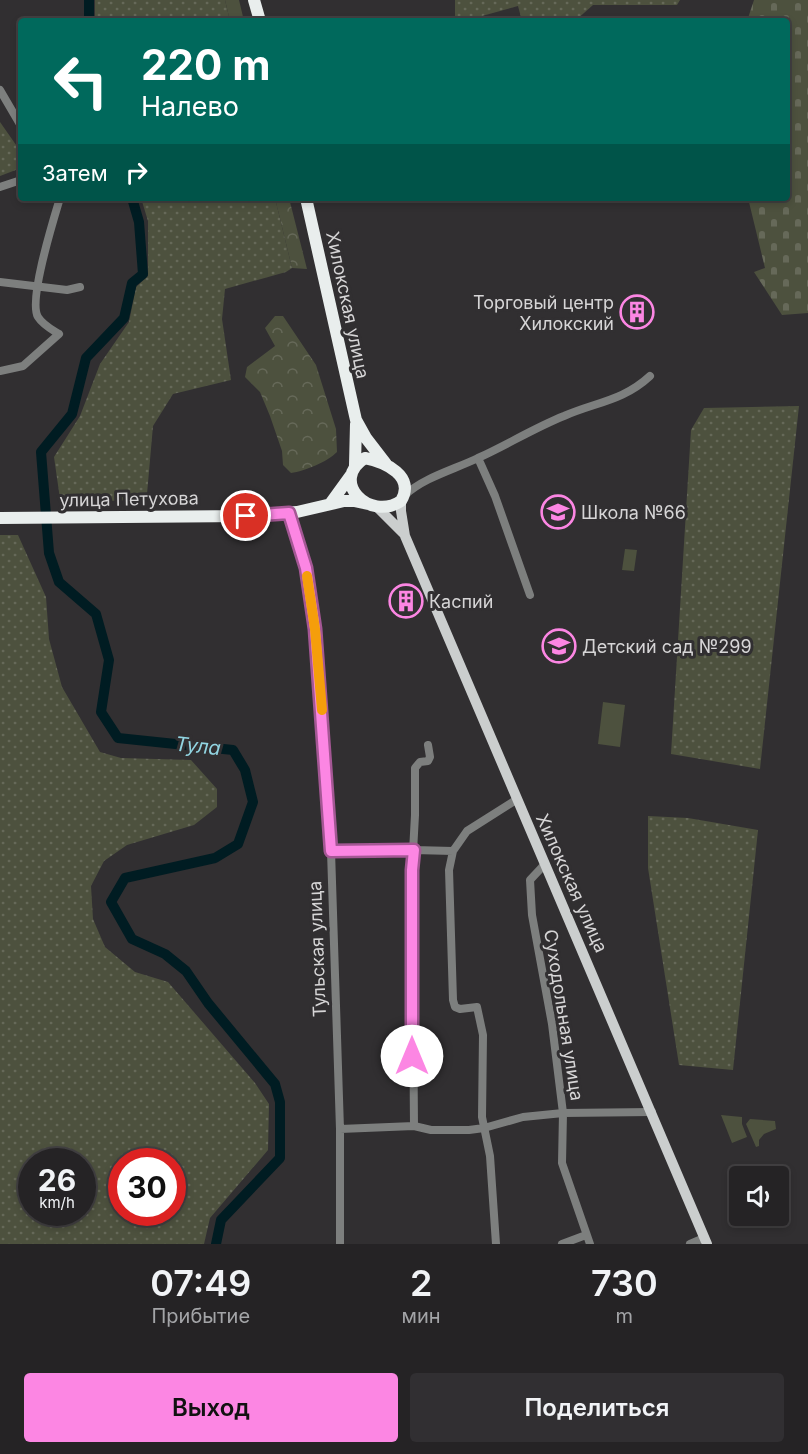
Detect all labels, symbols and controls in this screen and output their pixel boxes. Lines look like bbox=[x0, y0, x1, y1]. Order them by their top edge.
text: 220 m bbox=[141, 39, 271, 90]
icon: left bbox=[42, 42, 120, 120]
text: Налево bbox=[141, 90, 239, 123]
icon: right bbox=[120, 156, 153, 189]
text: Затем bbox=[42, 160, 108, 186]
street label: Хилокская улица bbox=[322, 230, 374, 380]
place label: Торговый центр Хилокский bbox=[473, 292, 614, 334]
building icon: Торговый центр Хилокский bbox=[619, 294, 655, 330]
street label: улица Петухова bbox=[59, 487, 199, 511]
pin bbox=[220, 490, 271, 541]
school or university icon: Школа №66 bbox=[540, 494, 576, 530]
icon: arrive bbox=[229, 499, 262, 532]
place label: Школа №66 bbox=[581, 502, 686, 523]
building icon: Каспий bbox=[388, 583, 424, 619]
place label: Каспий bbox=[429, 591, 493, 612]
school or university icon: Детский сад №299 bbox=[541, 628, 577, 664]
place label: Детский сад №299 bbox=[582, 636, 752, 657]
water label: Тула bbox=[174, 732, 222, 760]
street label: Хилокская улица bbox=[532, 810, 612, 956]
street label: Тульская улица bbox=[304, 880, 330, 1018]
street label: Суходольная улица bbox=[540, 928, 588, 1102]
position arrow bbox=[380, 1024, 444, 1088]
speed limit sign: 30 bbox=[108, 1148, 186, 1226]
text: 26 bbox=[38, 1162, 76, 1198]
map controls bbox=[729, 1166, 789, 1226]
button: sound bbox=[729, 1166, 789, 1226]
text: km/h bbox=[39, 1193, 75, 1212]
text: 07:49 bbox=[150, 1261, 251, 1305]
text: 2 bbox=[410, 1261, 432, 1305]
text: 730 bbox=[591, 1261, 658, 1305]
text: Прибытие bbox=[151, 1304, 250, 1328]
text: мин bbox=[402, 1304, 441, 1328]
text: m bbox=[616, 1304, 633, 1328]
button: Выход bbox=[24, 1373, 398, 1442]
button: Поделиться bbox=[410, 1373, 784, 1442]

